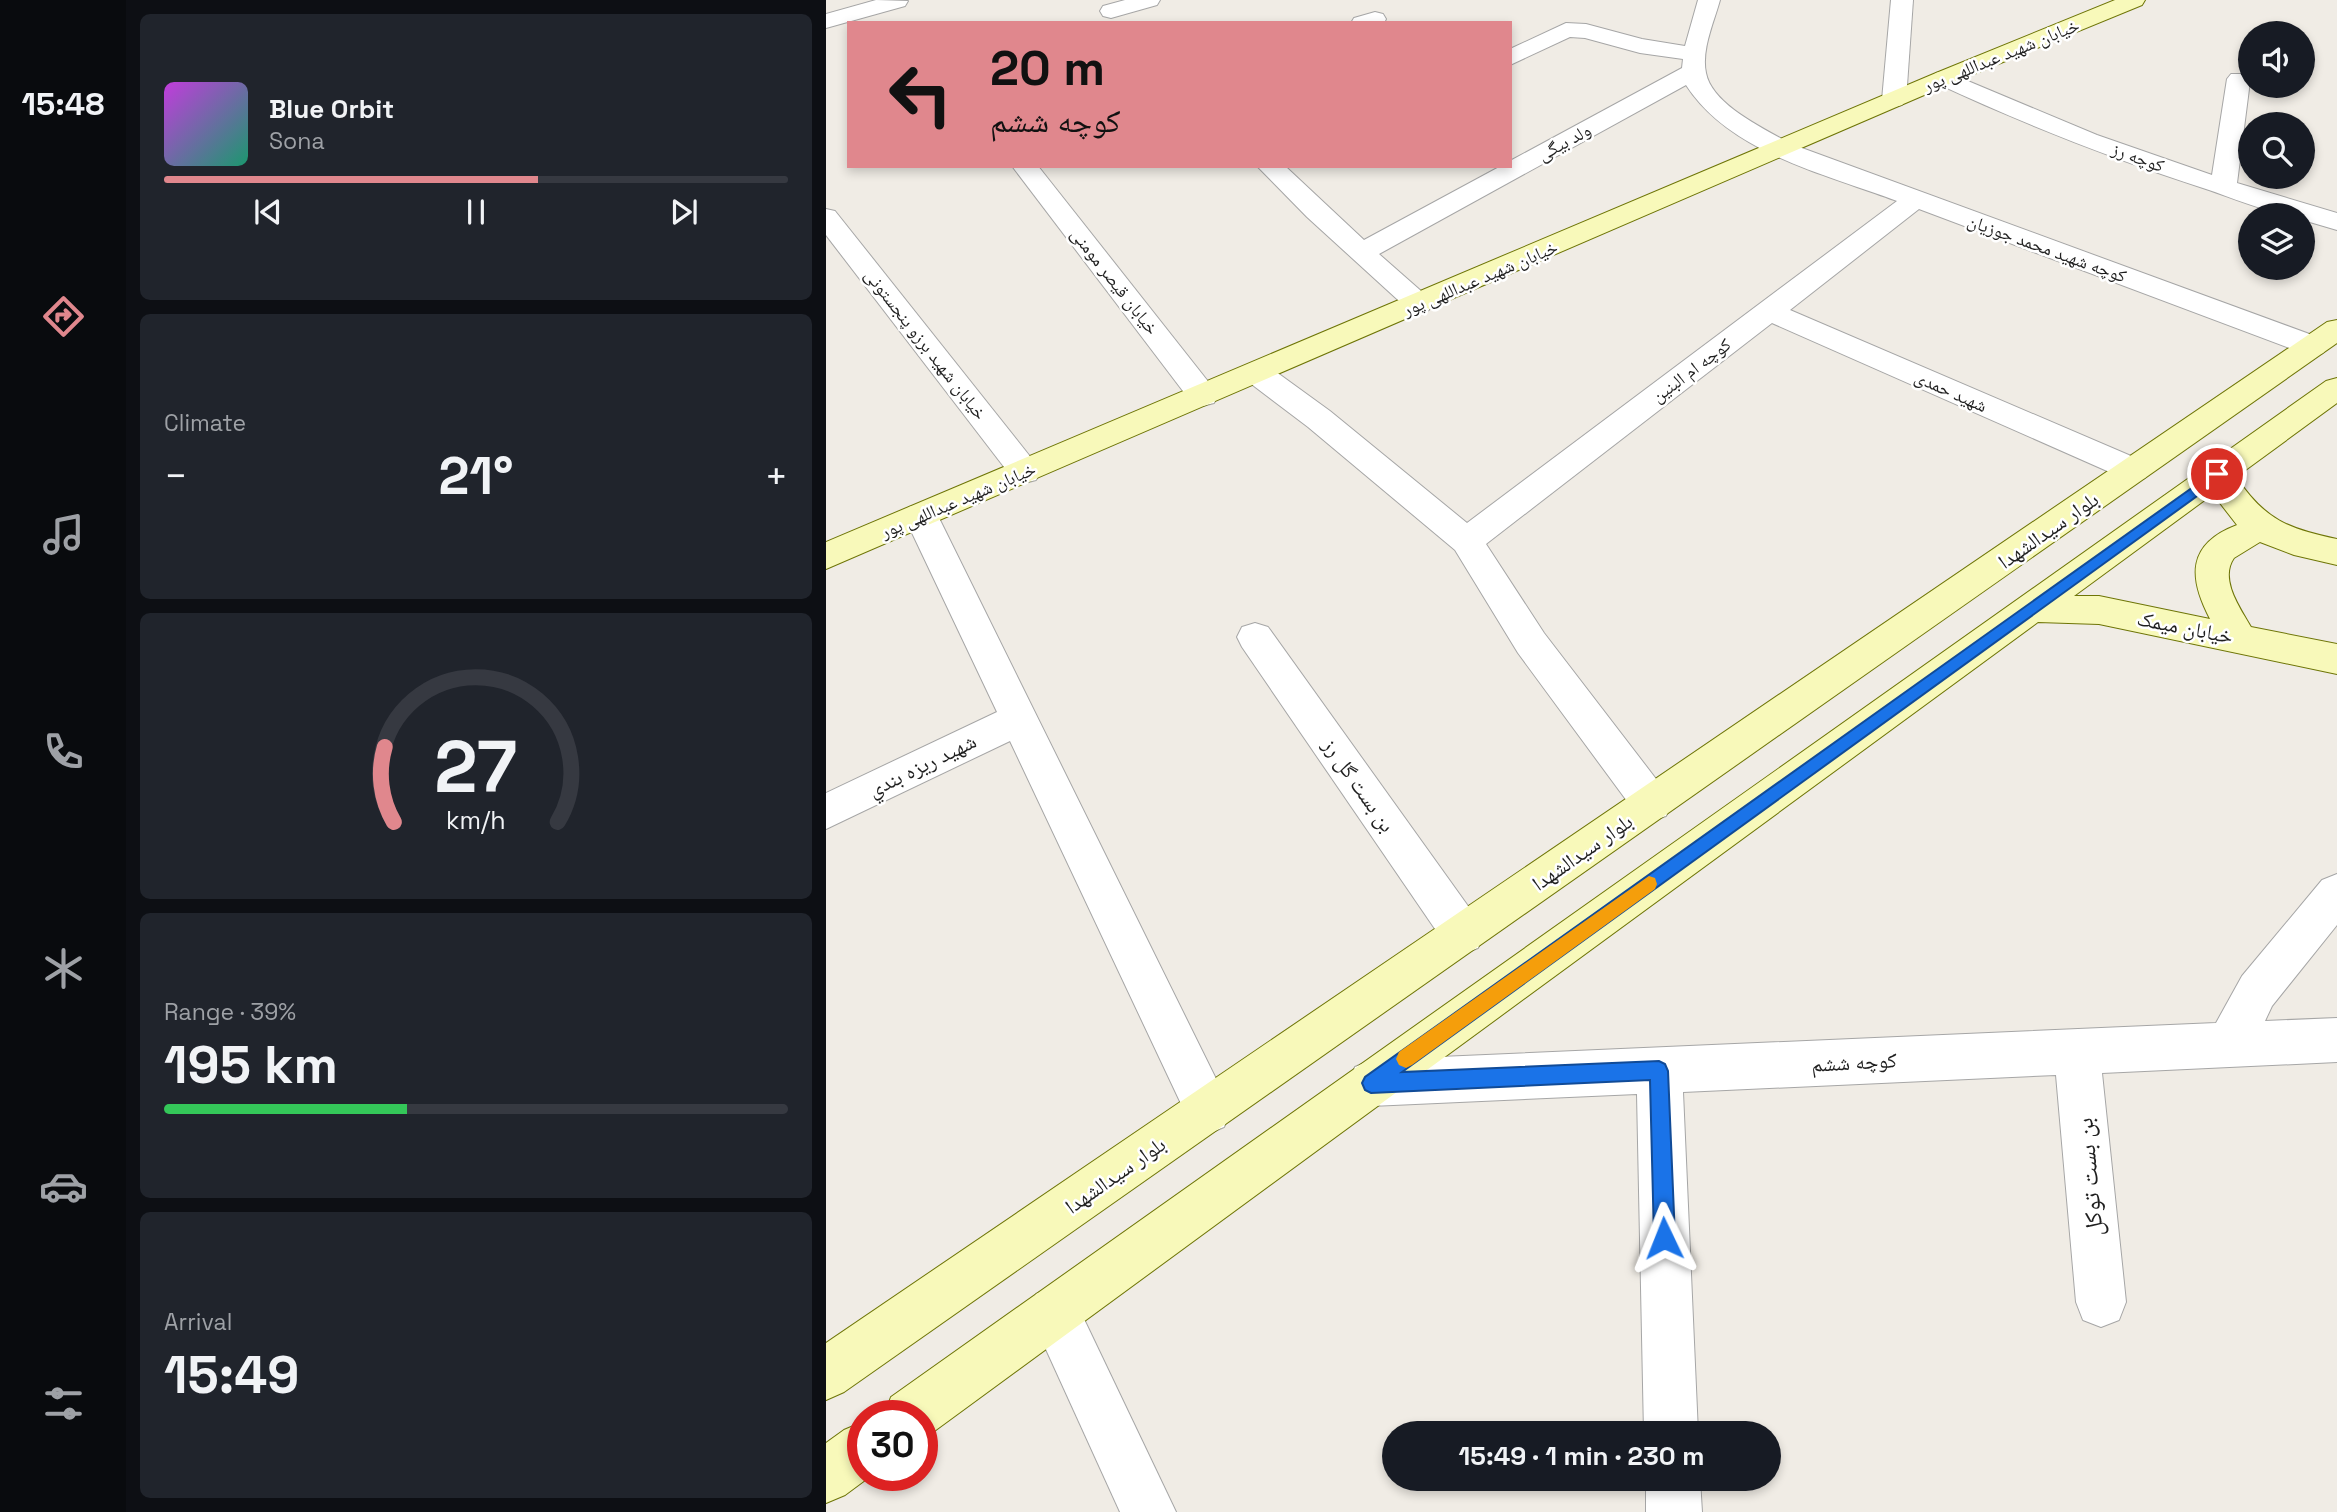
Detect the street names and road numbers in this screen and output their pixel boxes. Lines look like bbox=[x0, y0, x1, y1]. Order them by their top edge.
street label: خیابان شهید عبداللهی پور bbox=[1919, 13, 2082, 97]
street label: ولد بیگی bbox=[1533, 118, 1595, 166]
street label: کوچه رز bbox=[2108, 137, 2168, 177]
street label: کوچه شهید محمد جوزیان bbox=[1964, 209, 2130, 288]
street label: خیابان قیصر مومنی bbox=[1066, 223, 1164, 339]
street label: خیابان شهید عبداللهی پور bbox=[1398, 235, 1561, 322]
street label: خیابان شهید برزو پنجستونی bbox=[860, 264, 992, 424]
street label: کوچه ام البنین bbox=[1647, 332, 1736, 408]
street label: شهید حمدی bbox=[1911, 365, 1991, 417]
street label: خیابان شهید عبداللهی پور bbox=[876, 457, 1039, 544]
street label: بلوار سیدالشهدا bbox=[1992, 485, 2104, 575]
street label: خیابان میمک bbox=[2135, 604, 2235, 650]
street label: شهيد ريزه بندي bbox=[863, 727, 982, 806]
street label: بن بست گل رز bbox=[1316, 732, 1401, 837]
street label: بلوار سیدالشهدا bbox=[1526, 807, 1638, 897]
street label: کوچه ششم bbox=[1811, 1046, 1898, 1079]
street label: بن بست توکل bbox=[2068, 1117, 2110, 1237]
street label: بلوار سیدالشهدا bbox=[1059, 1130, 1171, 1220]

